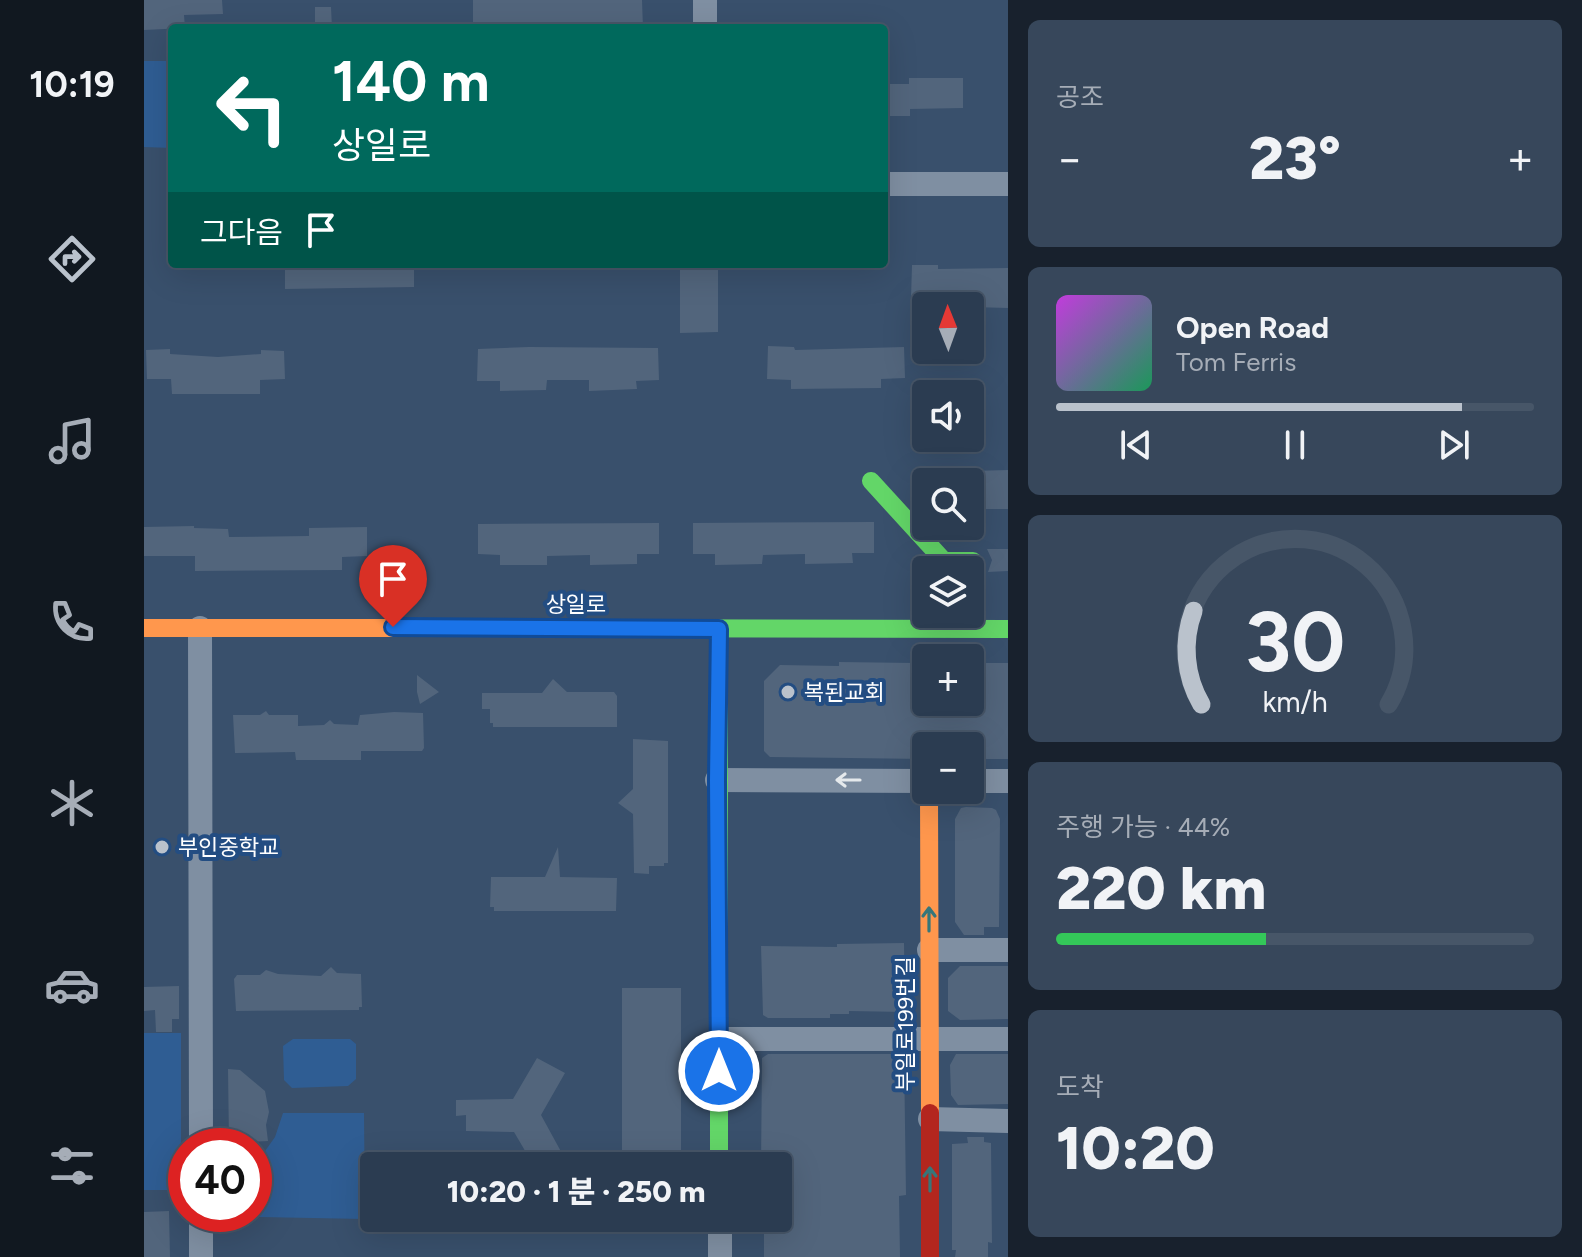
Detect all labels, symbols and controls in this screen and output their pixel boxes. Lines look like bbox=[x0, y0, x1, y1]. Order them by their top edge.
text: 140 m bbox=[332, 48, 490, 115]
icon: left bbox=[200, 56, 304, 160]
text: 10:19 bbox=[29, 63, 115, 106]
text: 공조 bbox=[1056, 81, 1104, 113]
text: 23° bbox=[1249, 122, 1341, 194]
text: 상일로 bbox=[332, 124, 431, 167]
text: − bbox=[1056, 132, 1083, 185]
text: + bbox=[1507, 132, 1534, 185]
icon: arrive bbox=[299, 208, 343, 252]
text: 그다음 bbox=[200, 214, 283, 251]
icon: directions bbox=[44, 231, 100, 287]
north arrow bbox=[912, 292, 984, 364]
map controls bbox=[912, 292, 984, 804]
text: Open Road bbox=[1176, 309, 1329, 346]
text: Tom Ferris bbox=[1176, 346, 1296, 378]
button: sound bbox=[912, 380, 984, 452]
icon: music bbox=[44, 413, 100, 469]
icon: previous bbox=[1114, 423, 1158, 467]
icon: pause bbox=[1273, 423, 1317, 467]
icon: next bbox=[1432, 423, 1476, 467]
button: search bbox=[912, 468, 984, 540]
pin bbox=[359, 545, 427, 627]
button: layers bbox=[912, 556, 984, 628]
icon: arrive bbox=[371, 557, 415, 601]
street label: 상일로 bbox=[546, 591, 606, 618]
text: 30 bbox=[1245, 591, 1345, 691]
icon: phone bbox=[44, 594, 100, 650]
button: + bbox=[912, 644, 984, 716]
place label: 복된교회 bbox=[804, 679, 885, 706]
marker: 복된교회 bbox=[779, 683, 797, 701]
text: km/h bbox=[1262, 685, 1328, 719]
button: − bbox=[912, 732, 984, 804]
one-way arrow bbox=[835, 772, 862, 788]
icon: climate bbox=[44, 775, 100, 831]
text: 주행 가능 · 44% bbox=[1056, 811, 1230, 843]
place label: 부인중학교 bbox=[178, 834, 279, 861]
marker: 부인중학교 bbox=[153, 838, 171, 856]
text: 220 km bbox=[1056, 852, 1266, 924]
one-way arrow bbox=[921, 906, 937, 933]
street label: 부일로199번길 bbox=[892, 956, 919, 1092]
icon: car bbox=[44, 957, 100, 1013]
position arrow bbox=[677, 1029, 761, 1113]
text: 도착 bbox=[1056, 1071, 1104, 1103]
text: 10:20 bbox=[1056, 1112, 1215, 1184]
speed limit sign: 40 bbox=[168, 1128, 272, 1232]
icon: filters bbox=[44, 1138, 100, 1194]
one-way arrow bbox=[922, 1166, 938, 1193]
text: 10:20 · 1 분 · 250 m bbox=[447, 1173, 705, 1210]

